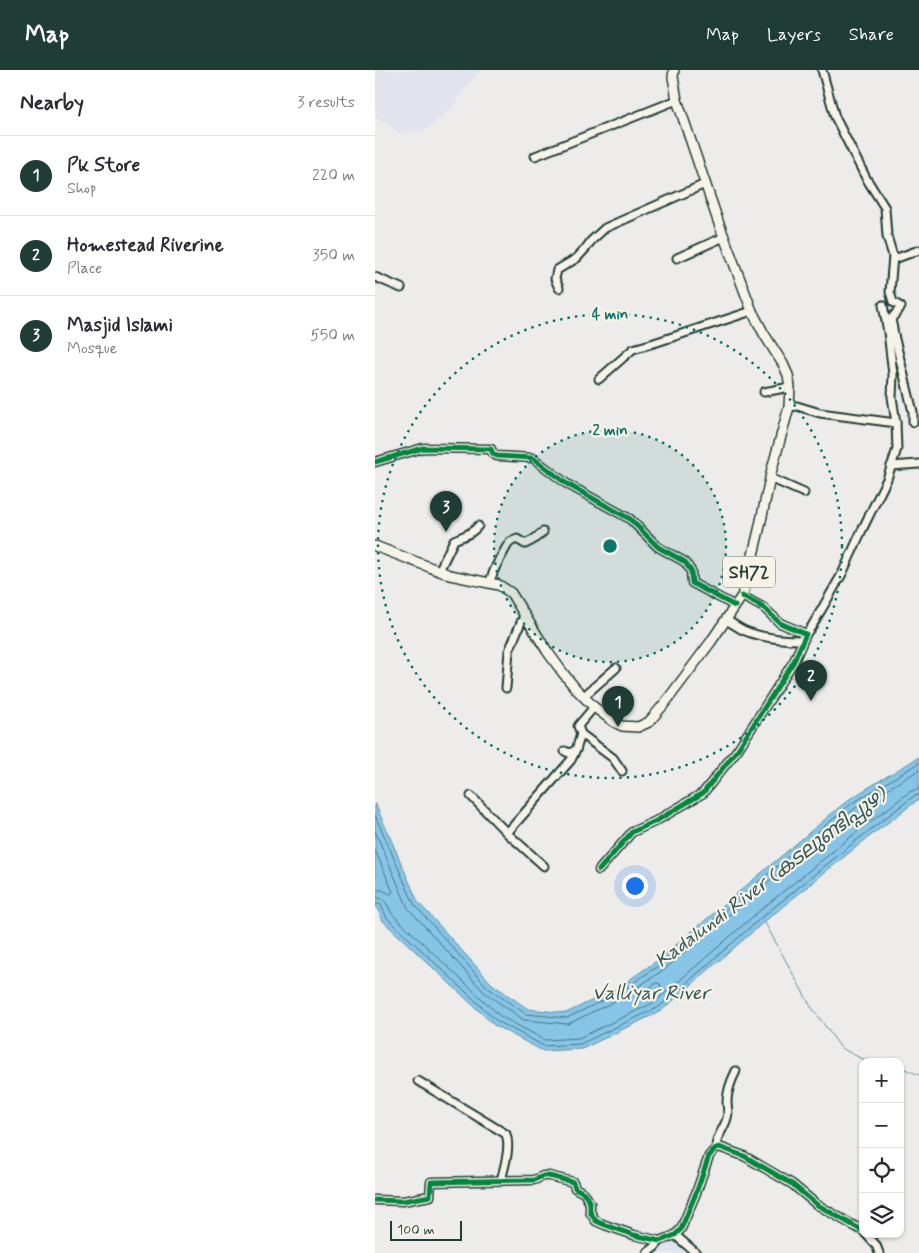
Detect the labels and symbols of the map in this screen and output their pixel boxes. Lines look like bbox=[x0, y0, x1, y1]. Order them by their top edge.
text: 4 min bbox=[592, 305, 628, 325]
text: 2 min bbox=[592, 421, 628, 441]
pin: 3 bbox=[430, 491, 462, 532]
centre of rings bbox=[601, 537, 619, 555]
road number: SH72 bbox=[723, 557, 775, 588]
pin: 2 bbox=[795, 660, 827, 701]
pin: 1 bbox=[602, 686, 634, 727]
water label: Kadalundi River (കടലുണ്ടിപ്പുഴ) bbox=[650, 781, 894, 974]
your location bbox=[622, 873, 648, 899]
water label: Valliyar River bbox=[592, 980, 712, 1007]
scale bar bbox=[390, 1218, 463, 1241]

